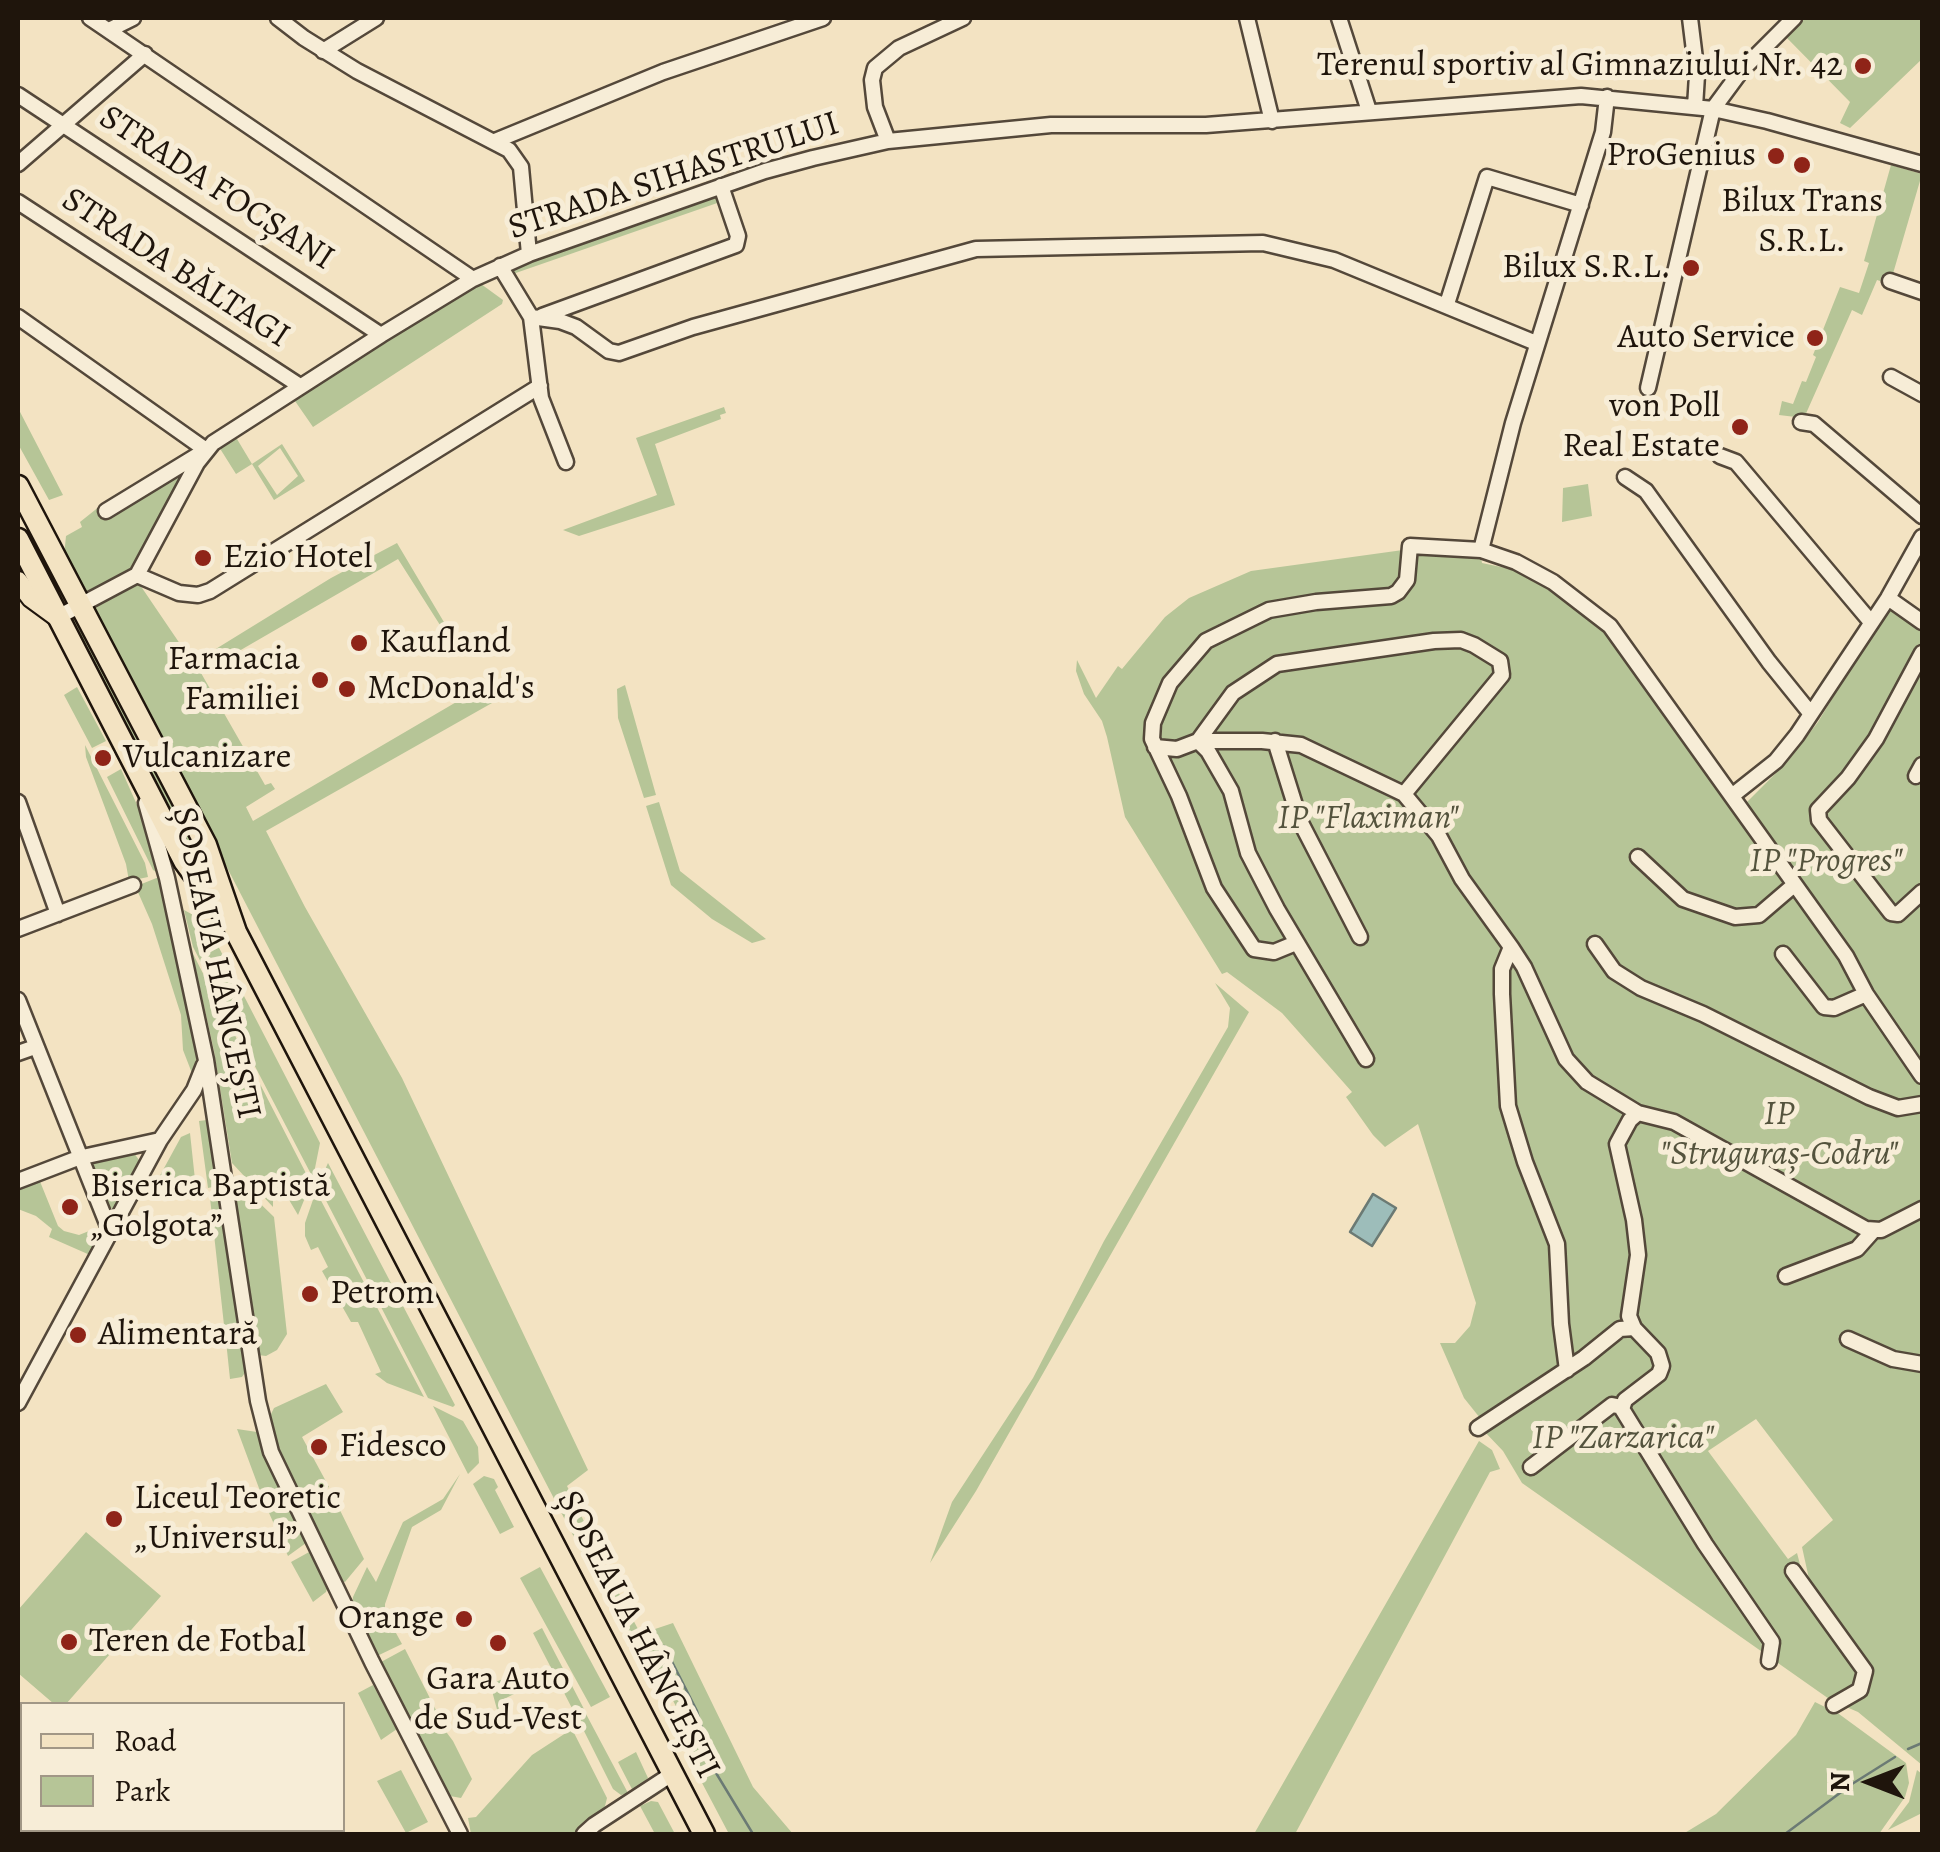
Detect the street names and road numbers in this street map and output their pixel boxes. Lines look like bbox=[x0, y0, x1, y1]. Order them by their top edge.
street label: STRADA FOCȘANI bbox=[91, 97, 341, 281]
street label: STRADA SIHASTRULUI bbox=[503, 104, 845, 250]
street label: STRADA BĂLTAGI bbox=[53, 180, 297, 358]
street label: ȘOSEAUA HÂNCEȘTI bbox=[161, 803, 269, 1123]
street label: ȘOSEAUA HÂNCEȘTI bbox=[546, 1484, 728, 1786]

